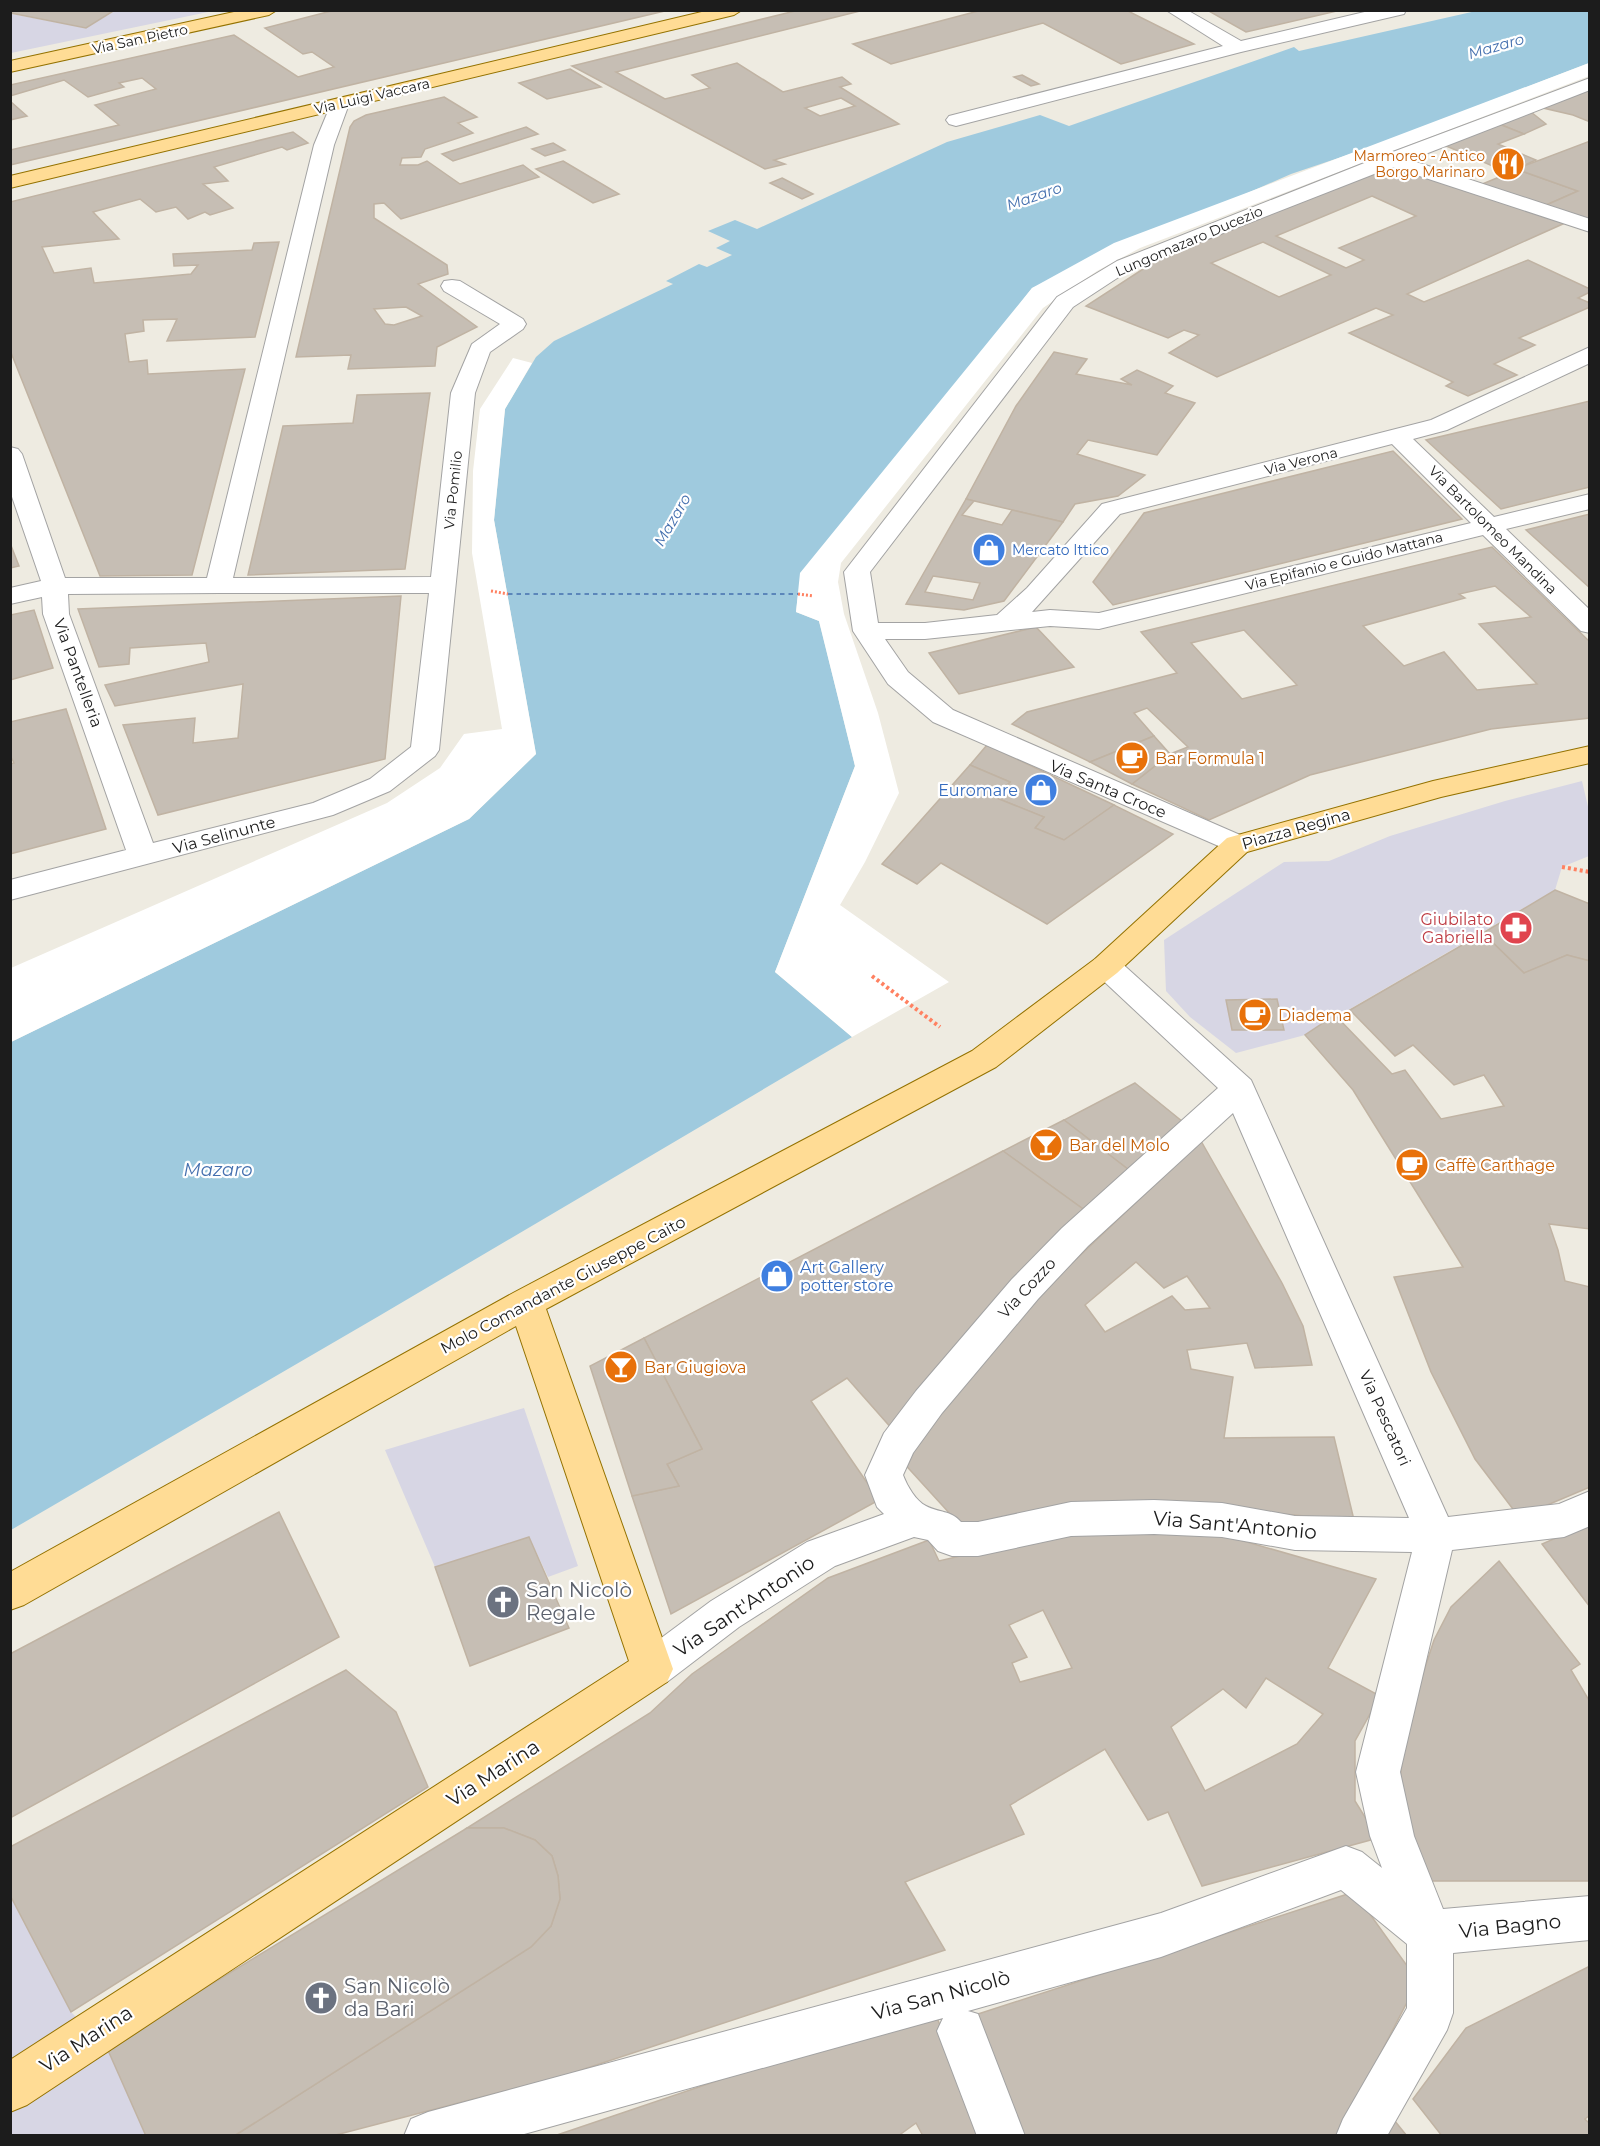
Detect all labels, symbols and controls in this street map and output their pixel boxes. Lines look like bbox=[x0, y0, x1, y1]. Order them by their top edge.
street label: Via San Pietro bbox=[90, 20, 190, 58]
water label: Mazaro bbox=[1466, 29, 1526, 63]
street label: Via Luigi Vaccara bbox=[312, 74, 432, 118]
restaurant icon: Marmoreo - Antico Borgo Marinaro bbox=[1490, 146, 1526, 182]
place label: Marmoreo - Antico Borgo Marinaro bbox=[1353, 147, 1485, 181]
water label: Mazaro bbox=[1004, 178, 1064, 214]
street label: Lungomazaro Ducezio bbox=[1112, 202, 1266, 280]
street label: Via Verona bbox=[1263, 443, 1339, 479]
street label: Via Pomilio bbox=[440, 450, 466, 530]
street label: Via Bartolomeo Mandina bbox=[1425, 462, 1561, 598]
water label: Mazaro bbox=[649, 490, 695, 550]
street label: Via Epifanio e Guido Mattana bbox=[1243, 528, 1445, 594]
shop icon: Mercato Ittico bbox=[971, 532, 1007, 568]
place label: Mercato Ittico bbox=[1012, 541, 1109, 559]
street label: Via Pantelleria bbox=[49, 616, 107, 730]
cafe icon: Bar Formula 1 bbox=[1114, 740, 1150, 776]
place label: Bar Formula 1 bbox=[1155, 749, 1265, 768]
street label: Via Santa Croce bbox=[1047, 756, 1169, 822]
shop icon: Euromare bbox=[1023, 772, 1059, 808]
place label: Euromare bbox=[938, 781, 1018, 800]
street label: Piazza Regina bbox=[1240, 804, 1352, 854]
street label: Via Selinunte bbox=[171, 812, 277, 858]
place label: Giubilato Gabriella bbox=[1420, 910, 1493, 947]
pharmacy icon: Giubilato Gabriella bbox=[1498, 910, 1534, 946]
cafe icon: Diadema bbox=[1237, 997, 1273, 1033]
place label: Diadema bbox=[1278, 1006, 1352, 1025]
bar icon: Bar del Molo bbox=[1028, 1127, 1064, 1163]
place label: Bar del Molo bbox=[1069, 1136, 1170, 1155]
cafe icon: Caffè Carthage bbox=[1394, 1147, 1430, 1183]
place label: Caffè Carthage bbox=[1435, 1156, 1555, 1175]
water label: Mazaro bbox=[184, 1159, 252, 1181]
street label: Molo Comandante Giuseppe Caito bbox=[437, 1212, 689, 1358]
street label: Via Cozzo bbox=[994, 1254, 1060, 1322]
shop icon: Art Gallery potter store bbox=[759, 1258, 795, 1294]
place label: Art Gallery potter store bbox=[800, 1258, 894, 1295]
bar icon: Bar Giugiova bbox=[603, 1349, 639, 1385]
place label: Bar Giugiova bbox=[644, 1358, 746, 1377]
street label: Via Pescatori bbox=[1355, 1367, 1415, 1469]
street label: Via Sant'Antonio bbox=[1152, 1506, 1318, 1544]
street label: Via Sant'Antonio bbox=[669, 1550, 819, 1662]
place label: San Nicolò Regale bbox=[526, 1578, 632, 1625]
church icon: San Nicolò Regale bbox=[485, 1584, 521, 1620]
street label: Via Marina bbox=[442, 1734, 544, 1812]
street label: Via Bagno bbox=[1458, 1909, 1562, 1943]
street label: Via San Nicolò bbox=[869, 1965, 1013, 2025]
place label: San Nicolò da Bari bbox=[344, 1974, 450, 2021]
church icon: San Nicolò da Bari bbox=[303, 1980, 339, 2016]
street label: Via Marina bbox=[35, 2000, 137, 2078]

